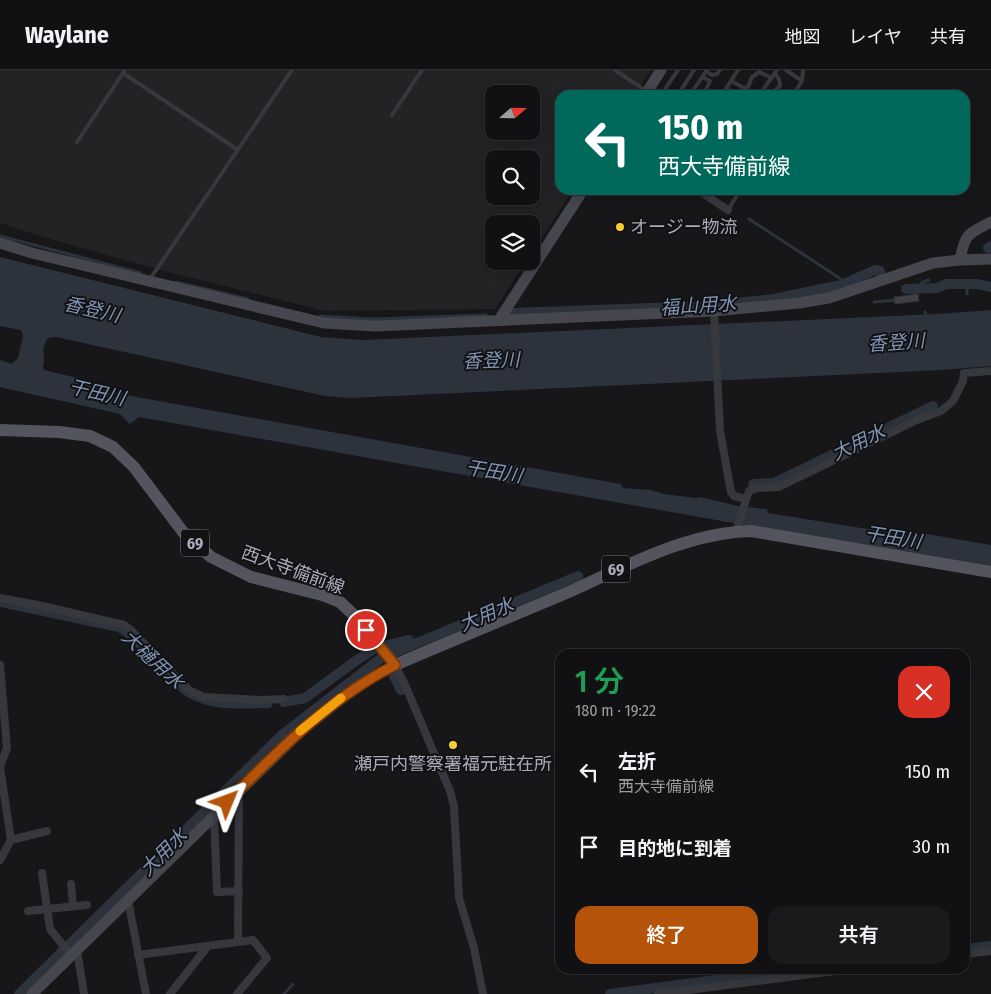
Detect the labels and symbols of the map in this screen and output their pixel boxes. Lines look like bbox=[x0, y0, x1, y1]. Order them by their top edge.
north arrow bbox=[485, 85, 540, 140]
place label: オージー物流 bbox=[630, 216, 738, 238]
marker: オージー物流 bbox=[614, 221, 626, 233]
water label: 福山用水 bbox=[659, 291, 739, 320]
water label: 香登川 bbox=[62, 292, 124, 328]
water label: 香登川 bbox=[867, 329, 927, 356]
water label: 香登川 bbox=[462, 348, 522, 373]
water label: 干田川 bbox=[67, 375, 129, 411]
water label: 大用水 bbox=[828, 419, 891, 465]
water label: 干田川 bbox=[464, 456, 526, 488]
water label: 干田川 bbox=[863, 522, 925, 554]
road number: 69 bbox=[181, 529, 209, 556]
street label: 西大寺備前線 bbox=[238, 541, 348, 599]
road number: 69 bbox=[602, 556, 630, 582]
water label: 大用水 bbox=[455, 592, 519, 636]
pin bbox=[345, 609, 387, 651]
water label: 大樋用水 bbox=[117, 625, 190, 695]
marker: 瀬戸内警察署福元駐在所 bbox=[447, 739, 459, 751]
place label: 瀬戸内警察署福元駐在所 bbox=[354, 753, 552, 775]
position arrow bbox=[200, 775, 252, 827]
water label: 大用水 bbox=[135, 823, 193, 881]

